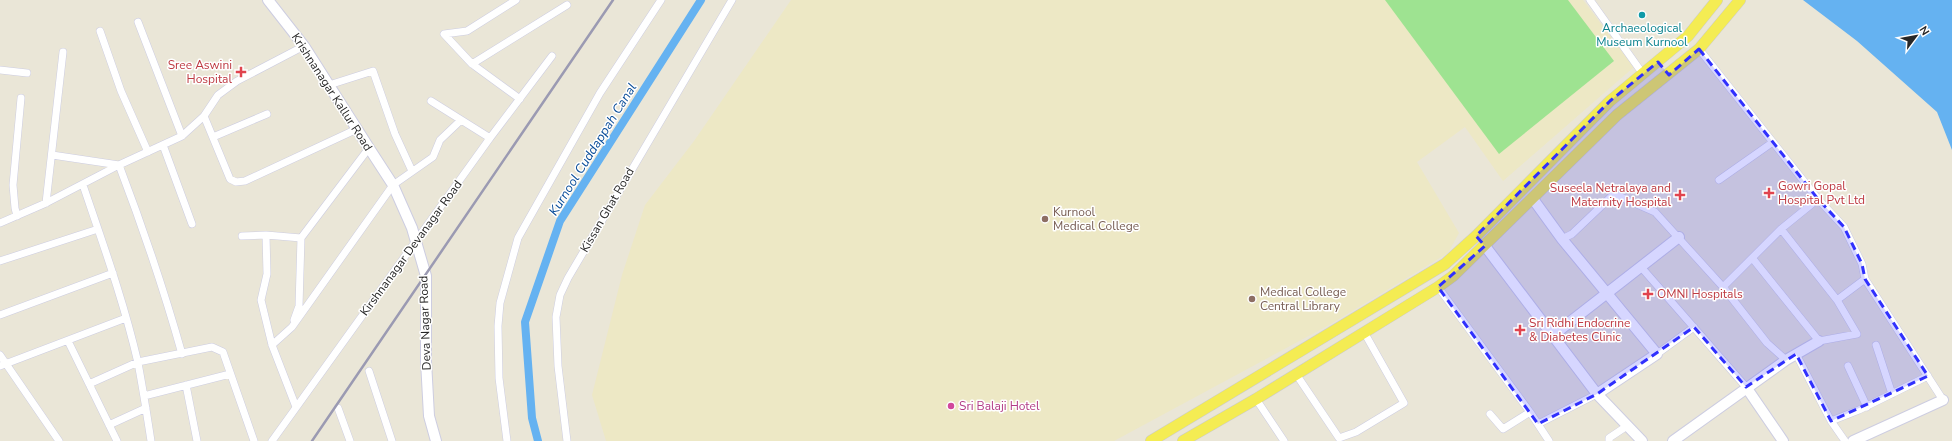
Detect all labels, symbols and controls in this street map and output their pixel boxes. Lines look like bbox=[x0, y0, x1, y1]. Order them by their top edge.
marker: Archaeological Museum Kurnool bbox=[1637, 10, 1647, 20]
north arrow bbox=[1896, 16, 1936, 56]
place label: Archaeological Museum Kurnool bbox=[1596, 20, 1688, 50]
text: N bbox=[1916, 23, 1933, 38]
street label: Krishnanagar Kallur Road bbox=[288, 30, 376, 154]
place label: Sree Aswini Hospital bbox=[168, 57, 232, 87]
marker: Sree Aswini Hospital bbox=[235, 66, 247, 78]
water label: Kurnool Cuddappah Canal bbox=[545, 80, 641, 219]
street label: Kissan Ghat Road bbox=[576, 165, 638, 255]
street label: Kirshnanagar Devanagar Road bbox=[356, 177, 466, 319]
place label: Gowri Gopal Hospital Pvt Ltd bbox=[1778, 178, 1865, 208]
place label: Suseela Netralaya and Maternity Hospital bbox=[1550, 180, 1671, 210]
marker: Gowri Gopal Hospital Pvt Ltd bbox=[1763, 187, 1775, 199]
marker: Suseela Netralaya and Maternity Hospital bbox=[1674, 189, 1686, 201]
place label: Kurnool Medical College bbox=[1053, 204, 1139, 234]
marker: Kurnool Medical College bbox=[1040, 214, 1050, 224]
street label: Deva Nagar Road bbox=[415, 275, 435, 371]
place label: Medical College Central Library bbox=[1260, 284, 1346, 314]
place label: OMNI Hospitals bbox=[1657, 286, 1743, 302]
marker: OMNI Hospitals bbox=[1642, 288, 1654, 300]
marker: Medical College Central Library bbox=[1247, 294, 1257, 304]
place label: Sri Ridhi Endocrine & Diabetes Clinic bbox=[1529, 315, 1630, 345]
marker: Sri Ridhi Endocrine & Diabetes Clinic bbox=[1514, 324, 1526, 336]
place label: Sri Balaji Hotel bbox=[959, 398, 1040, 414]
marker: Sri Balaji Hotel bbox=[946, 401, 956, 411]

